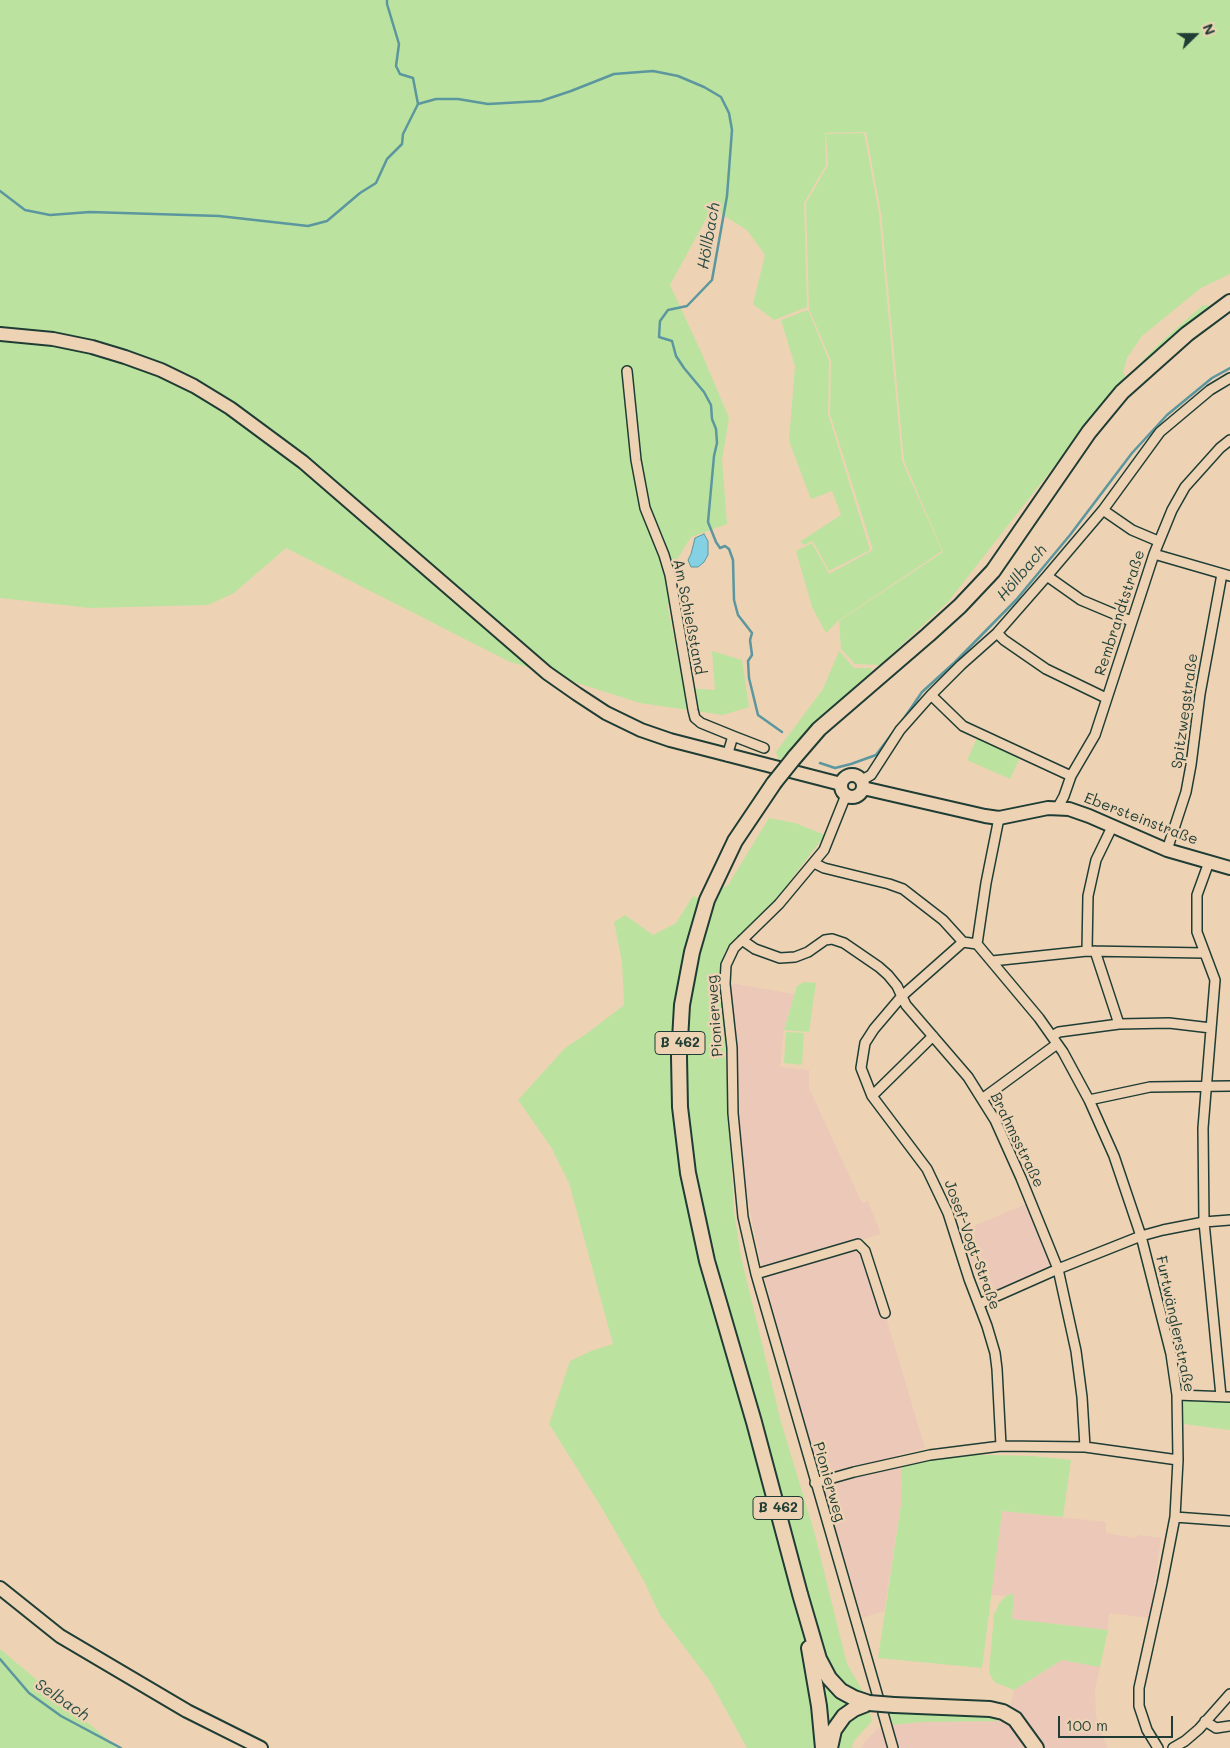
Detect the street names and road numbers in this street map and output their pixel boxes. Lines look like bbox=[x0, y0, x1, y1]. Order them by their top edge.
street label: Rembrandtstraße bbox=[1091, 548, 1149, 678]
street label: Am Schießstand bbox=[669, 558, 709, 676]
street label: Spitzwegstraße bbox=[1168, 652, 1202, 770]
street label: Ebersteinstraße bbox=[1081, 789, 1201, 849]
street label: Pionierweg bbox=[703, 974, 727, 1058]
road number: B 462 bbox=[655, 1032, 705, 1054]
street label: Brahmsstraße bbox=[986, 1090, 1048, 1190]
street label: Josef-Vogt-Straße bbox=[940, 1178, 1004, 1312]
street label: Furtwänglerstraße bbox=[1152, 1254, 1198, 1394]
street label: Pionierweg bbox=[809, 1440, 849, 1524]
road number: B 462 bbox=[753, 1496, 803, 1520]

